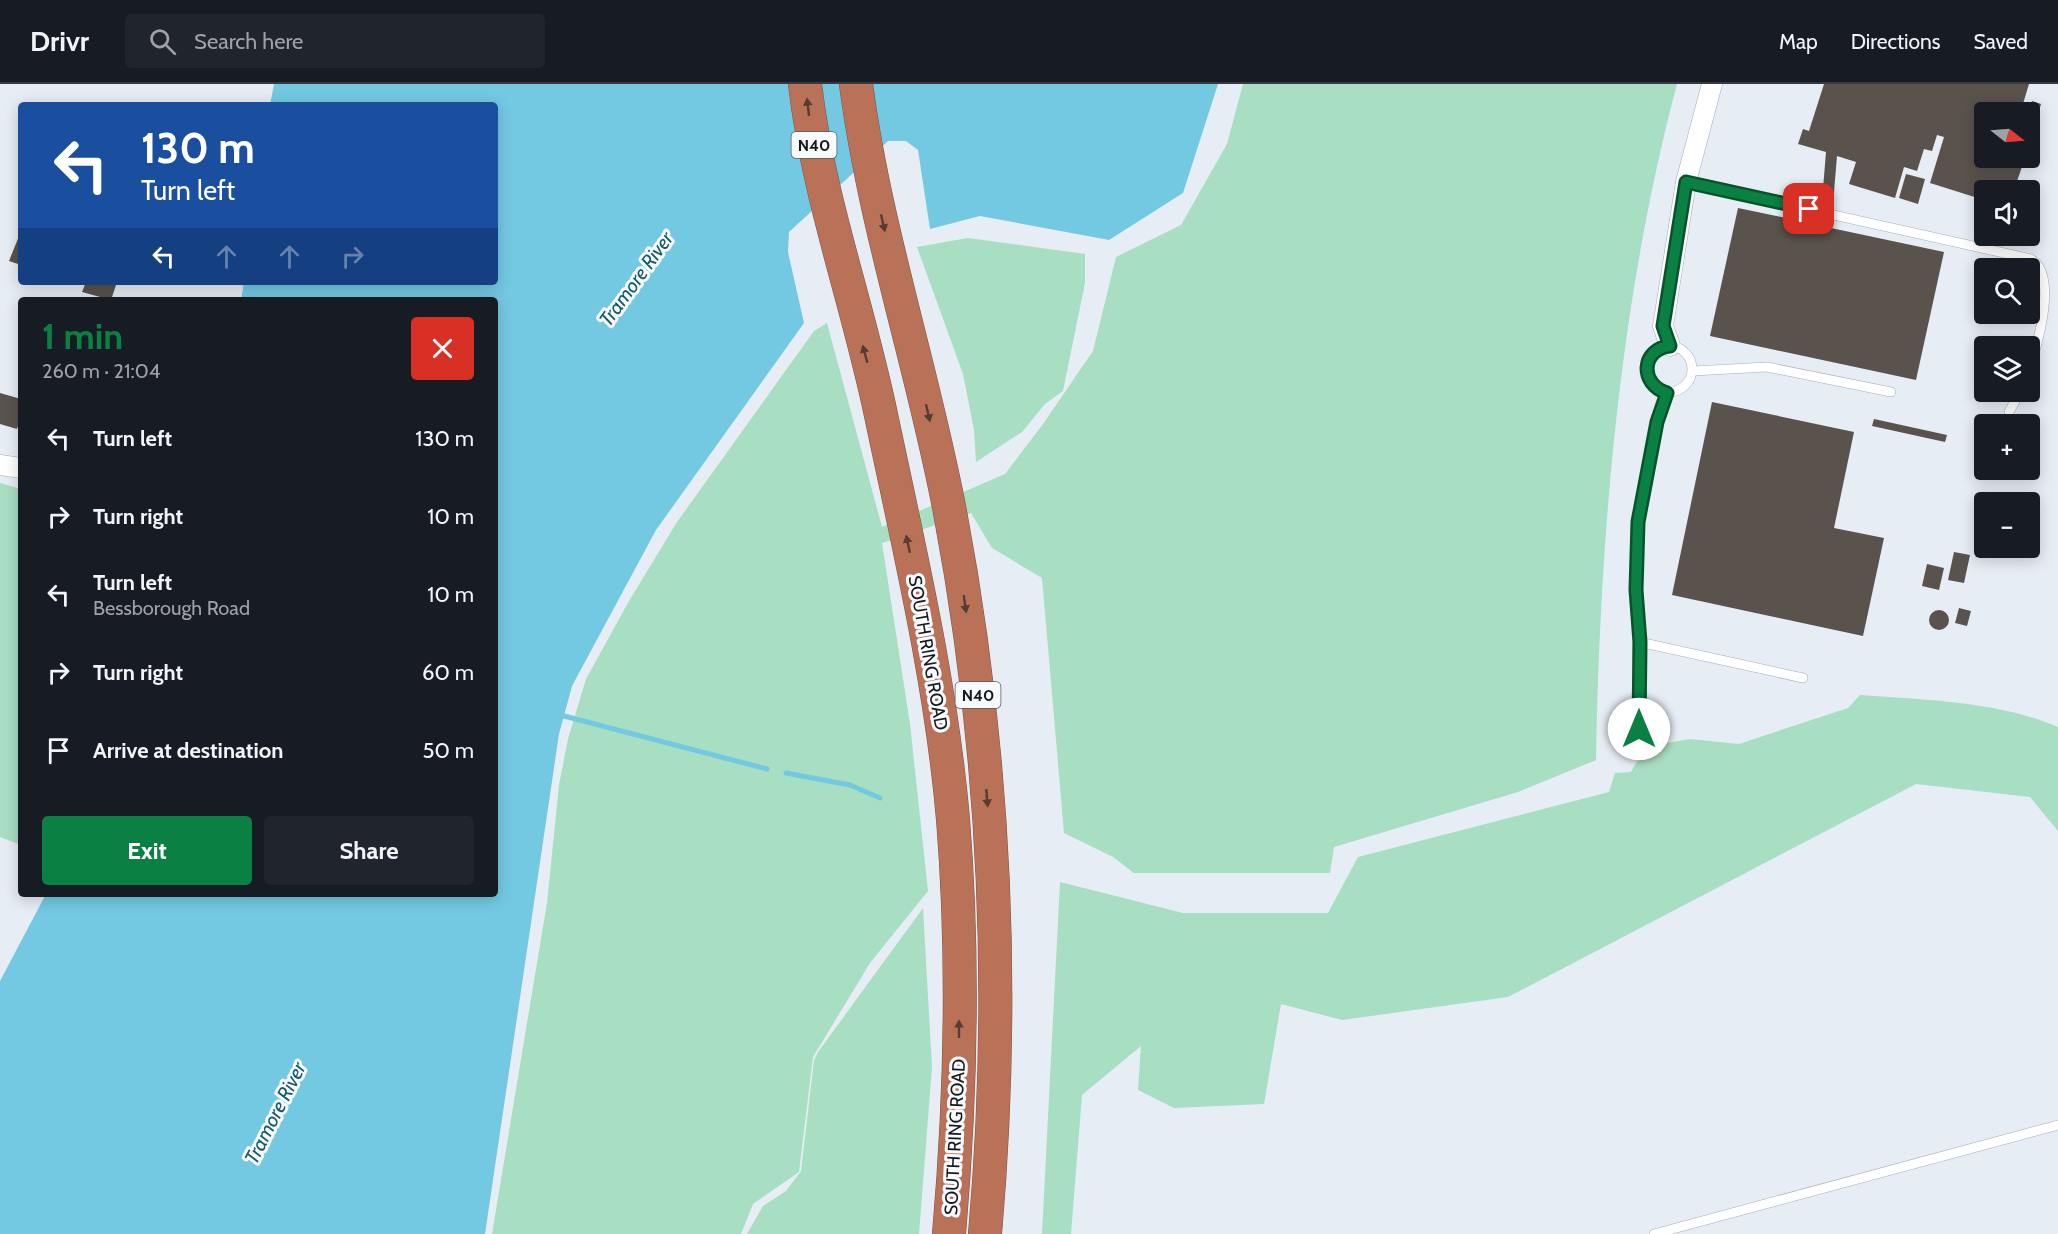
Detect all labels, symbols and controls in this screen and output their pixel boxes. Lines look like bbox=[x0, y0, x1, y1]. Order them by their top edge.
search box bbox=[125, 14, 545, 68]
text: Drivr bbox=[30, 24, 89, 58]
icon: search bbox=[146, 25, 179, 58]
text: Search here bbox=[194, 28, 303, 55]
text: Map bbox=[1779, 29, 1818, 54]
text: Directions bbox=[1851, 29, 1940, 54]
text: Saved bbox=[1973, 29, 2028, 54]
one-way arrow bbox=[803, 97, 812, 116]
north arrow bbox=[1974, 102, 2040, 168]
map controls bbox=[1974, 102, 2040, 558]
text: 130 m bbox=[141, 122, 255, 174]
icon: left bbox=[42, 126, 120, 204]
road number: N40 bbox=[792, 132, 836, 158]
text: Turn left bbox=[141, 174, 235, 207]
button: sound bbox=[1974, 180, 2040, 246]
pin bbox=[1783, 183, 1834, 234]
icon: arrive bbox=[1792, 192, 1825, 225]
one-way arrow bbox=[879, 214, 889, 232]
water label: Tramore River bbox=[594, 227, 679, 331]
icon: left bbox=[147, 240, 180, 273]
icon: ahead bbox=[210, 240, 243, 273]
icon: ahead bbox=[273, 240, 306, 273]
icon: right bbox=[336, 240, 369, 273]
button: search bbox=[1974, 258, 2040, 324]
text: 1 min bbox=[42, 314, 123, 358]
button: close bbox=[411, 317, 474, 380]
button: layers bbox=[1974, 336, 2040, 402]
one-way arrow bbox=[860, 344, 869, 362]
text: 260 m · 21:04 bbox=[42, 359, 160, 383]
one-way arrow bbox=[924, 404, 934, 422]
button: + bbox=[1974, 414, 2040, 480]
icon: left bbox=[42, 422, 75, 455]
text: Turn left bbox=[93, 425, 172, 452]
text: 130 m bbox=[415, 425, 474, 452]
button: − bbox=[1974, 492, 2040, 558]
icon: right bbox=[42, 500, 75, 533]
text: Turn right bbox=[93, 503, 183, 530]
text: 10 m bbox=[427, 503, 474, 530]
one-way arrow bbox=[903, 534, 912, 553]
text: Turn left bbox=[93, 569, 172, 596]
street label: SOUTH RING ROAD bbox=[904, 574, 952, 732]
icon: left bbox=[42, 578, 75, 611]
text: 10 m bbox=[427, 581, 474, 608]
one-way arrow bbox=[961, 595, 970, 614]
text: Bessborough Road bbox=[93, 596, 250, 620]
icon: right bbox=[42, 656, 75, 689]
text: Turn right bbox=[93, 659, 183, 686]
text: 60 m bbox=[422, 659, 474, 686]
road number: N40 bbox=[956, 682, 1000, 708]
position arrow bbox=[1607, 697, 1671, 761]
icon: arrive bbox=[42, 734, 75, 767]
text: Arrive at destination bbox=[93, 737, 283, 764]
text: 50 m bbox=[422, 737, 474, 764]
one-way arrow bbox=[982, 789, 992, 808]
button: Exit bbox=[42, 816, 252, 885]
button: Share bbox=[264, 816, 474, 885]
one-way arrow bbox=[955, 1019, 964, 1038]
water label: Tramore River bbox=[239, 1058, 311, 1168]
street label: SOUTH RING ROAD bbox=[940, 1058, 970, 1216]

